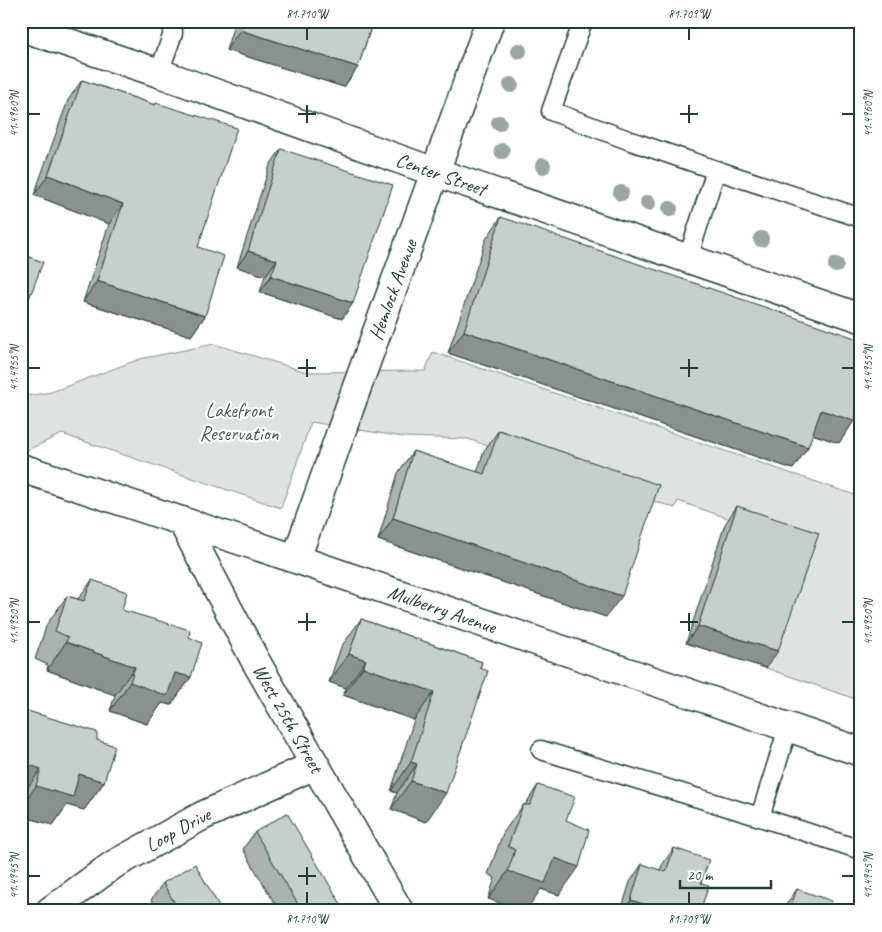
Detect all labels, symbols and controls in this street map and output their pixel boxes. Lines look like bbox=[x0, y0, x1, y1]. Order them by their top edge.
text: 81.710°W bbox=[286, 6, 330, 22]
text: 81.709°W bbox=[668, 6, 712, 22]
text: 41.4960°N bbox=[6, 90, 22, 137]
text: 41.4960°N bbox=[860, 90, 876, 137]
street label: Center Street bbox=[393, 147, 493, 202]
street label: Hemlock Avenue bbox=[363, 235, 423, 343]
text: 41.4955°N bbox=[6, 344, 22, 391]
text: 41.4955°N bbox=[860, 344, 876, 391]
park label: Lakefront Reservation bbox=[200, 398, 279, 446]
street label: Mulberry Avenue bbox=[385, 579, 501, 639]
text: 41.4950°N bbox=[6, 598, 22, 645]
text: 41.4950°N bbox=[860, 598, 876, 645]
street label: West 25th Street bbox=[247, 659, 331, 779]
street label: Loop Drive bbox=[141, 801, 216, 857]
text: 41.4945°N bbox=[6, 852, 22, 899]
text: 41.4945°N bbox=[860, 852, 876, 899]
scale bar bbox=[680, 857, 771, 889]
text: 20 m bbox=[687, 866, 714, 885]
text: 81.710°W bbox=[286, 911, 330, 927]
text: 81.709°W bbox=[668, 911, 712, 927]

